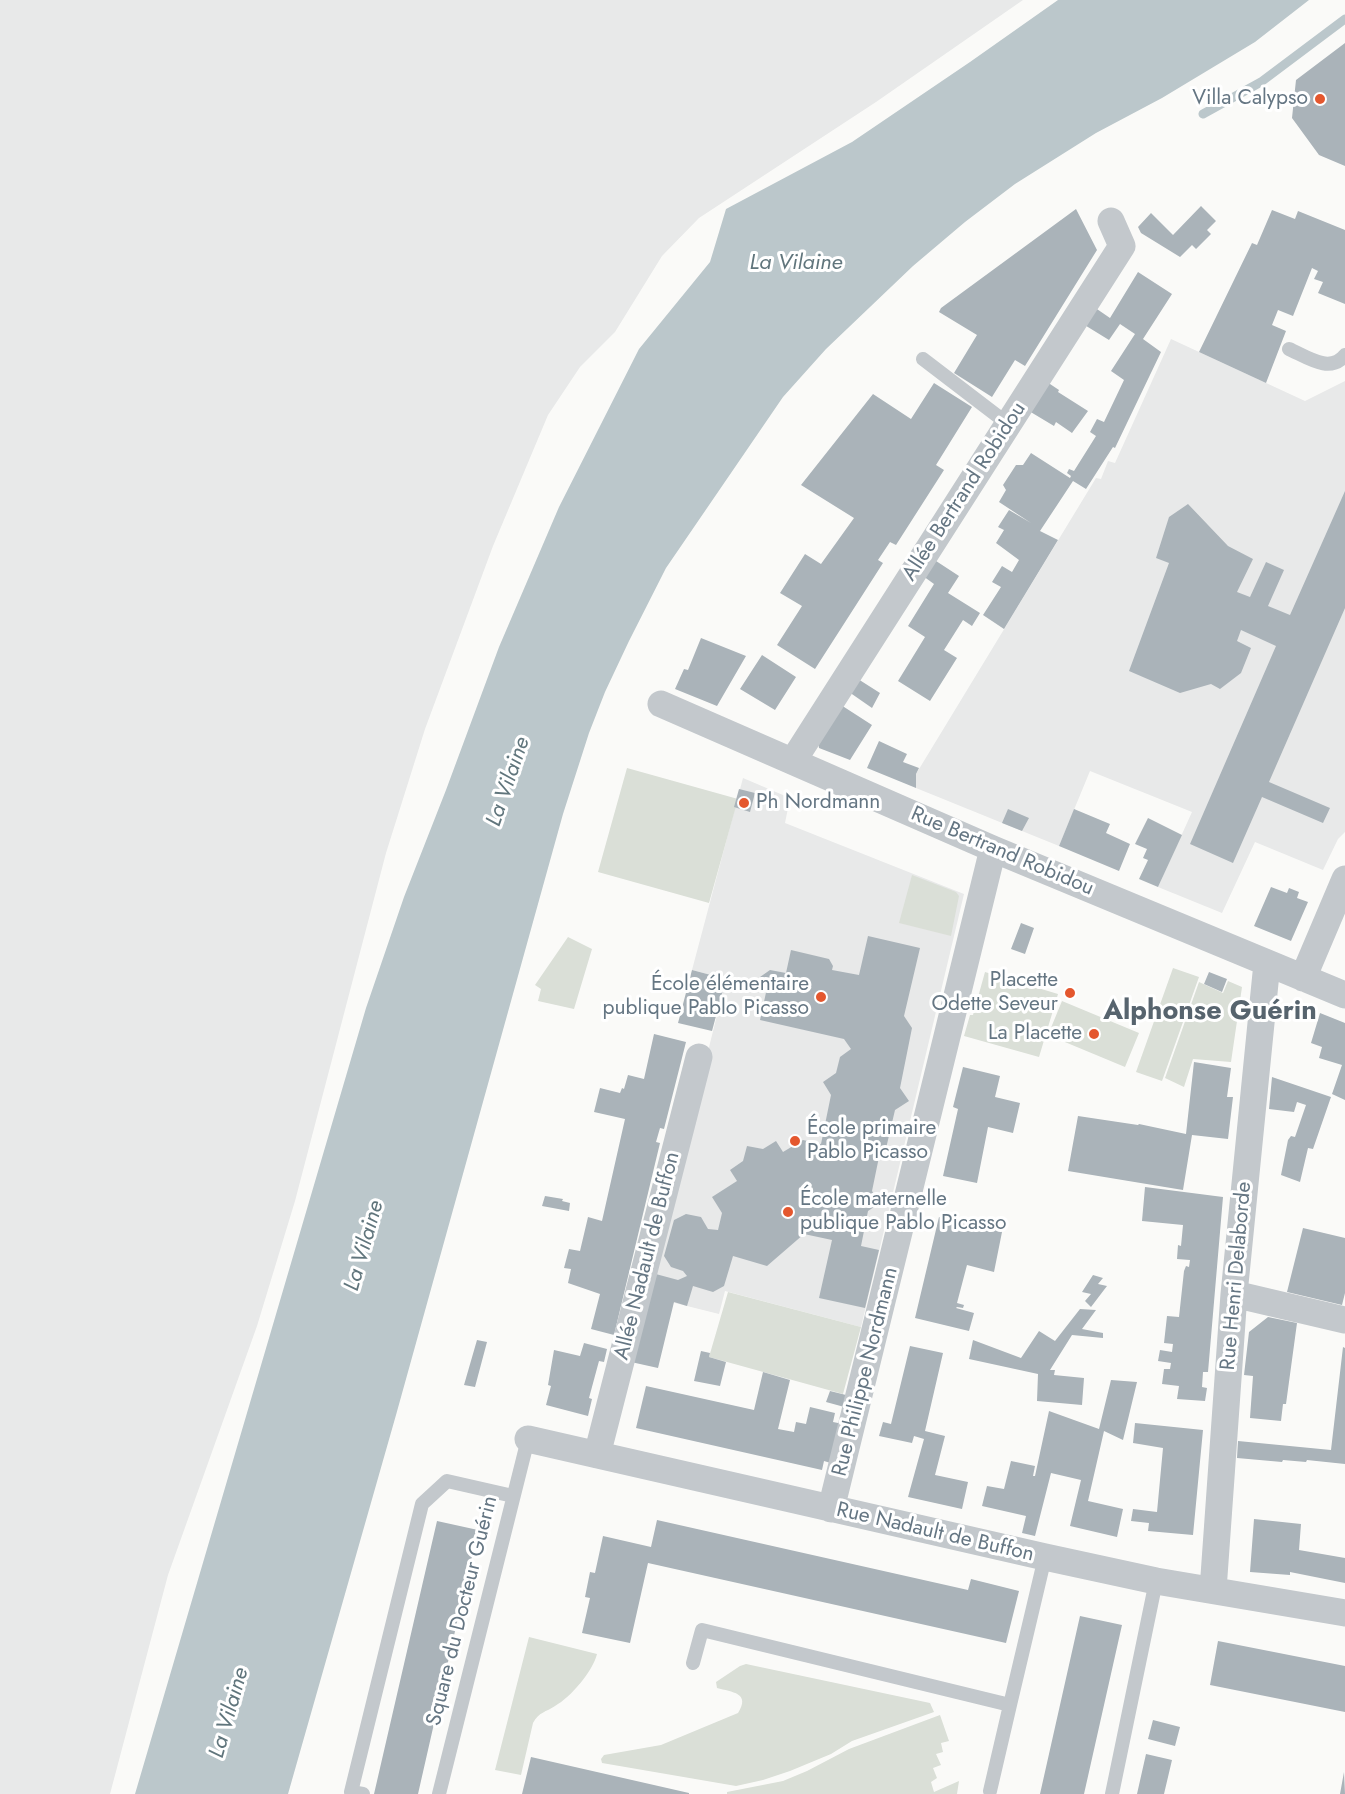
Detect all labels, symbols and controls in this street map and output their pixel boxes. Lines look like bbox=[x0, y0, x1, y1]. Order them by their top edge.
place label: Villa Calypso bbox=[1192, 86, 1308, 112]
marker: Villa Calypso bbox=[1313, 92, 1327, 106]
water label: La Vilaine bbox=[750, 251, 842, 277]
street label: Allée Bertrand Robidou bbox=[898, 398, 1032, 586]
water label: La Vilaine bbox=[481, 734, 537, 830]
place label: Ph Nordmann bbox=[756, 790, 880, 816]
marker: Ph Nordmann bbox=[737, 796, 751, 810]
street label: Rue Bertrand Robidou bbox=[907, 802, 1097, 902]
place label: Placette Odette Seveur bbox=[931, 968, 1058, 1018]
place label: École élémentaire publique Pablo Picasso bbox=[603, 972, 809, 1022]
marker: Placette Odette Seveur bbox=[1063, 986, 1077, 1000]
marker: École élémentaire publique Pablo Picasso bbox=[814, 990, 828, 1004]
district label: Alphonse Guérin bbox=[1103, 996, 1317, 1028]
place label: La Placette bbox=[988, 1021, 1082, 1047]
marker: La Placette bbox=[1087, 1027, 1101, 1041]
place label: École primaire Pablo Picasso bbox=[807, 1116, 936, 1166]
marker: École primaire Pablo Picasso bbox=[788, 1134, 802, 1148]
street label: Allée Nadault de Buffon bbox=[610, 1149, 686, 1363]
street label: Rue Henri Delaborde bbox=[1216, 1181, 1258, 1371]
place label: École maternelle publique Pablo Picasso bbox=[800, 1187, 1006, 1237]
water label: La Vilaine bbox=[340, 1198, 390, 1294]
marker: École maternelle publique Pablo Picasso bbox=[781, 1205, 795, 1219]
street label: Rue Philippe Nordmann bbox=[828, 1265, 904, 1479]
street label: Square du Docteur Guérin bbox=[422, 1494, 504, 1728]
street label: Rue Nadault de Buffon bbox=[834, 1498, 1036, 1568]
water label: La Vilaine bbox=[205, 1665, 255, 1761]

